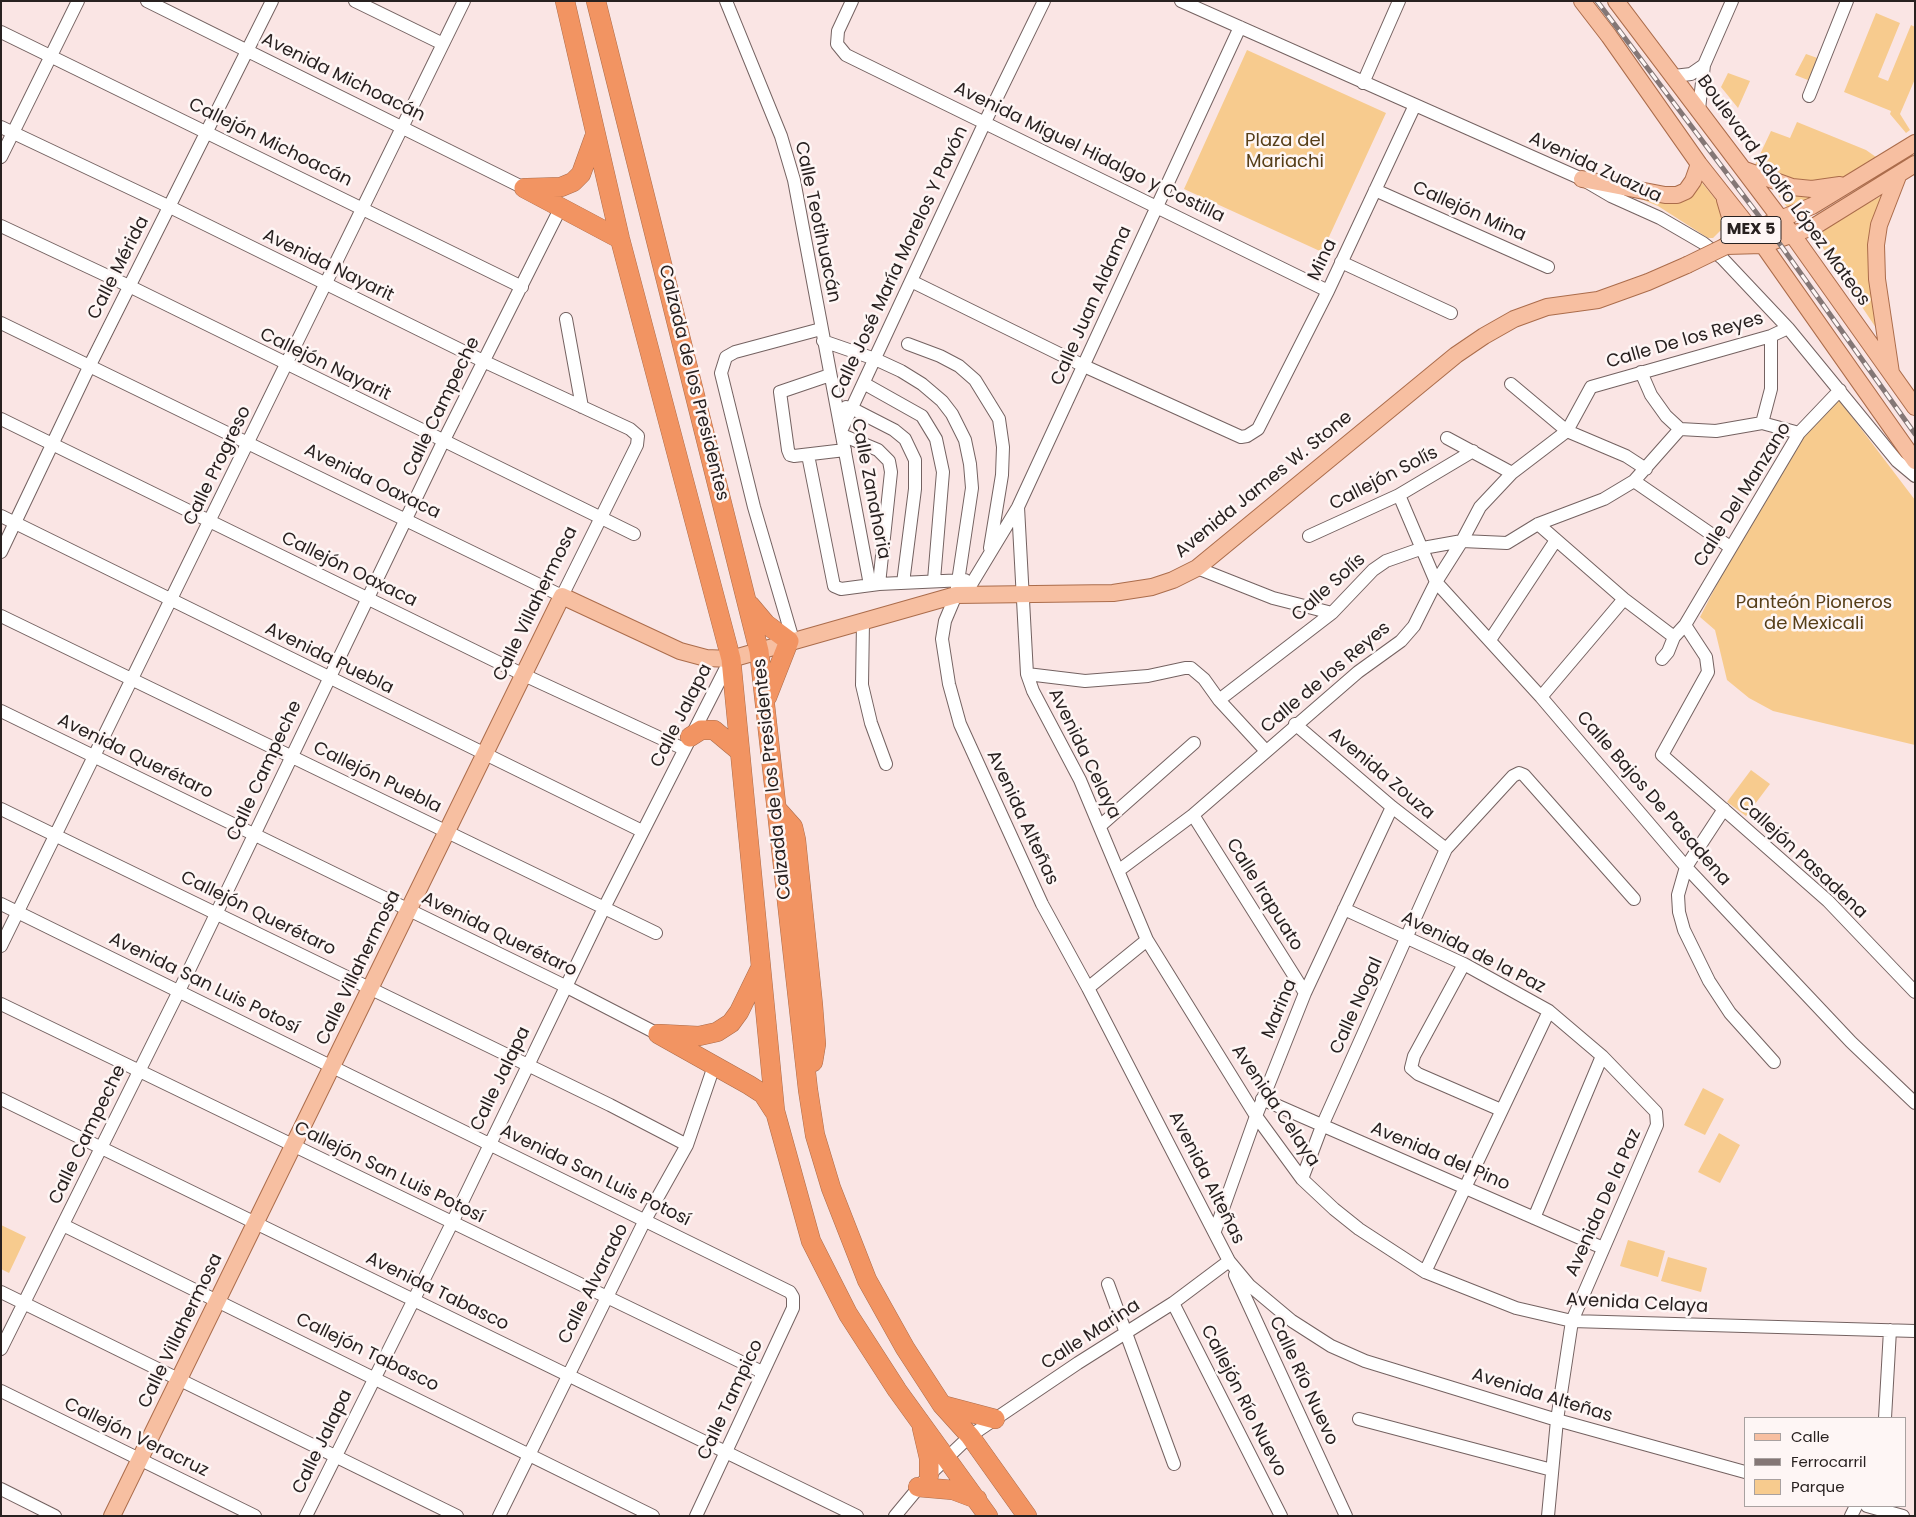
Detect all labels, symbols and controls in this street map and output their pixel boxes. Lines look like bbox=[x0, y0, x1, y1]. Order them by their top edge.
street label: Avenida Michoacán bbox=[258, 29, 428, 127]
street label: Boulevard Adolfo López Mateos bbox=[1692, 71, 1874, 311]
street label: Avenida Miguel Hidalgo y Costilla bbox=[950, 78, 1228, 228]
street label: Callejón Michoacán bbox=[185, 94, 355, 192]
street label: Calle José María Morelos Y Pavón bbox=[827, 123, 973, 403]
street label: Avenida Zuazua bbox=[1525, 128, 1665, 208]
park label: Plaza del Mariachi bbox=[1245, 130, 1325, 172]
street label: Calle Teotihuacán bbox=[789, 139, 845, 305]
street label: Callejón Mina bbox=[1409, 177, 1529, 247]
street label: Calle Mérida bbox=[84, 213, 154, 323]
road number: MEX 5 bbox=[1721, 216, 1781, 244]
street label: Calle Juan Aldama bbox=[1047, 223, 1137, 389]
street label: Avenida Nayarit bbox=[259, 225, 397, 307]
street label: Mina bbox=[1304, 236, 1342, 284]
street label: Calzada de los Presidentes bbox=[653, 263, 733, 503]
street label: Calle De los Reyes bbox=[1604, 308, 1766, 374]
street label: Callejón Nayarit bbox=[256, 324, 394, 406]
street label: Calle Campeche bbox=[399, 334, 485, 480]
street label: Calle Progreso bbox=[180, 403, 256, 529]
street label: Avenida James W. Stone bbox=[1171, 407, 1357, 563]
street label: Calle Zanahoria bbox=[846, 417, 894, 561]
street label: Calle Del Manzano bbox=[1690, 419, 1796, 571]
street label: Avenida Oaxaca bbox=[300, 440, 444, 524]
street label: Callejón Solís bbox=[1326, 442, 1442, 516]
street label: Calle Villahermosa bbox=[489, 523, 583, 685]
street label: Callejón Oaxaca bbox=[277, 528, 421, 612]
street label: Calle Solís bbox=[1288, 549, 1370, 627]
park label: Panteón Pioneros de Mexicali bbox=[1736, 592, 1892, 634]
street label: Calle de los Reyes bbox=[1257, 618, 1395, 738]
street label: Avenida Puebla bbox=[261, 619, 397, 699]
street label: Calzada de los Presidentes bbox=[750, 657, 796, 901]
street label: Calle Jalapa bbox=[647, 661, 717, 771]
street label: Avenida Celaya bbox=[1043, 685, 1125, 823]
street label: Calle Campeche bbox=[223, 697, 307, 845]
street label: Calle Bajos De Pasadena bbox=[1571, 707, 1735, 891]
street label: Avenida Querétaro bbox=[54, 710, 216, 804]
street label: Avenida Zouza bbox=[1324, 723, 1438, 825]
street label: Callejón Puebla bbox=[309, 738, 445, 818]
street label: Avenida Alteñas bbox=[981, 747, 1063, 889]
street label: Callejón Pasadena bbox=[1733, 792, 1871, 924]
street label: Calle Irapuato bbox=[1221, 835, 1307, 955]
street label: Callejón Querétaro bbox=[177, 867, 339, 961]
street label: Calle Villahermosa bbox=[312, 887, 406, 1049]
street label: Avenida Querétaro bbox=[418, 888, 580, 982]
street label: Avenida de la Paz bbox=[1397, 907, 1549, 999]
street label: Avenida San Luis Potosí bbox=[105, 928, 303, 1040]
street label: Calle Nogal bbox=[1326, 954, 1388, 1058]
street label: Marina bbox=[1258, 976, 1302, 1042]
street label: Calle Jalapa bbox=[466, 1023, 536, 1135]
street label: Avenida Celaya bbox=[1226, 1041, 1324, 1171]
street label: Calle Campeche bbox=[45, 1062, 131, 1208]
street label: Avenida Alteñas bbox=[1163, 1108, 1249, 1248]
street label: Callejón San Luis Potosí bbox=[290, 1117, 488, 1229]
street label: Avenida del Pino bbox=[1367, 1118, 1513, 1196]
street label: Avenida San Luis Potosí bbox=[496, 1120, 694, 1232]
street label: Avenida De la Paz bbox=[1562, 1126, 1646, 1280]
street label: Calle Alvarado bbox=[554, 1220, 634, 1348]
street label: Avenida Tabasco bbox=[362, 1248, 512, 1336]
street label: Calle Villahermosa bbox=[134, 1250, 228, 1412]
street label: Avenida Celaya bbox=[1565, 1289, 1709, 1319]
street label: Calle Marina bbox=[1038, 1295, 1144, 1375]
street label: Callejón Tabasco bbox=[292, 1309, 442, 1397]
street label: Calle Río Nuevo bbox=[1264, 1313, 1342, 1449]
street label: Callejón Río Nuevo bbox=[1195, 1322, 1291, 1480]
street label: Calle Tampico bbox=[694, 1336, 768, 1464]
street label: Avenida Alteñas bbox=[1469, 1364, 1615, 1428]
street label: Calle Jalapa bbox=[288, 1386, 358, 1498]
street label: Callejón Veracruz bbox=[60, 1394, 212, 1482]
legend bbox=[1744, 1417, 1906, 1507]
text: Calle bbox=[1791, 1426, 1829, 1447]
text: Ferrocarril bbox=[1791, 1451, 1866, 1472]
text: Parque bbox=[1791, 1476, 1844, 1497]

